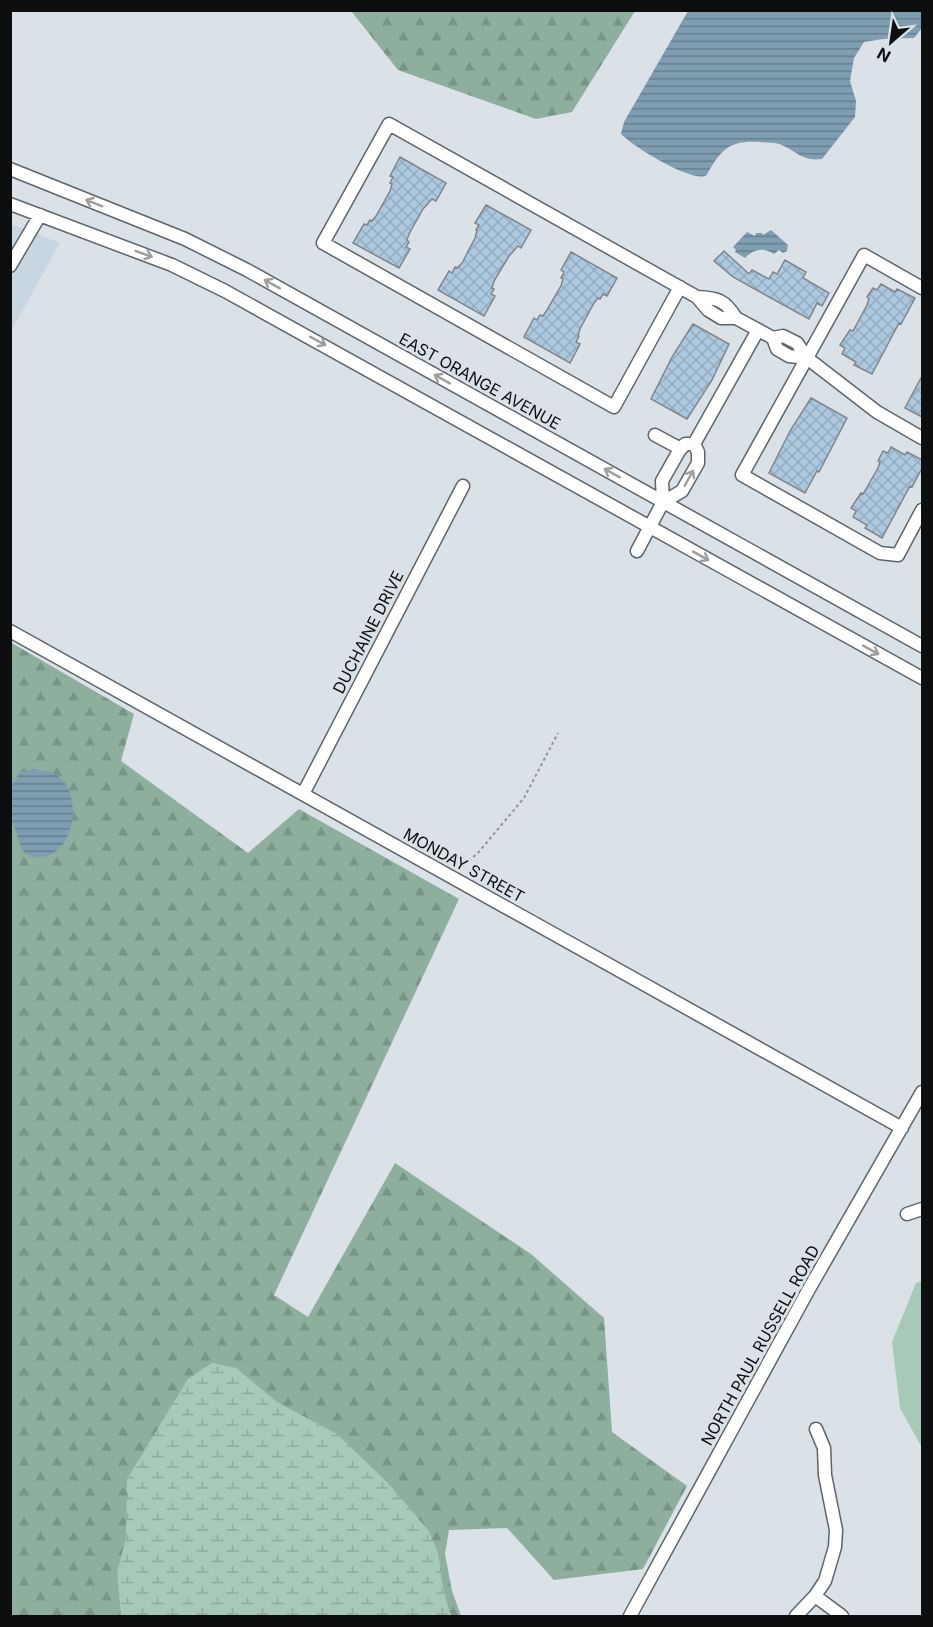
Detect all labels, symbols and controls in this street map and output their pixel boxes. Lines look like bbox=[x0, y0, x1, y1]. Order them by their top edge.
north arrow bbox=[861, 12, 921, 72]
text: N bbox=[874, 43, 894, 67]
one-way arrow bbox=[86, 197, 104, 208]
one-way arrow bbox=[134, 250, 153, 261]
one-way arrow bbox=[263, 278, 281, 289]
street label: EAST ORANGE AVENUE bbox=[396, 328, 564, 434]
one-way arrow bbox=[309, 335, 326, 347]
one-way arrow bbox=[434, 372, 451, 384]
one-way arrow bbox=[604, 467, 621, 479]
one-way arrow bbox=[684, 470, 696, 487]
one-way arrow bbox=[692, 550, 709, 562]
street label: DUCHAINE DRIVE bbox=[328, 567, 408, 697]
one-way arrow bbox=[862, 645, 880, 656]
street label: MONDAY STREET bbox=[400, 823, 528, 907]
street label: NORTH PAUL RUSSELL ROAD bbox=[696, 1241, 824, 1449]

